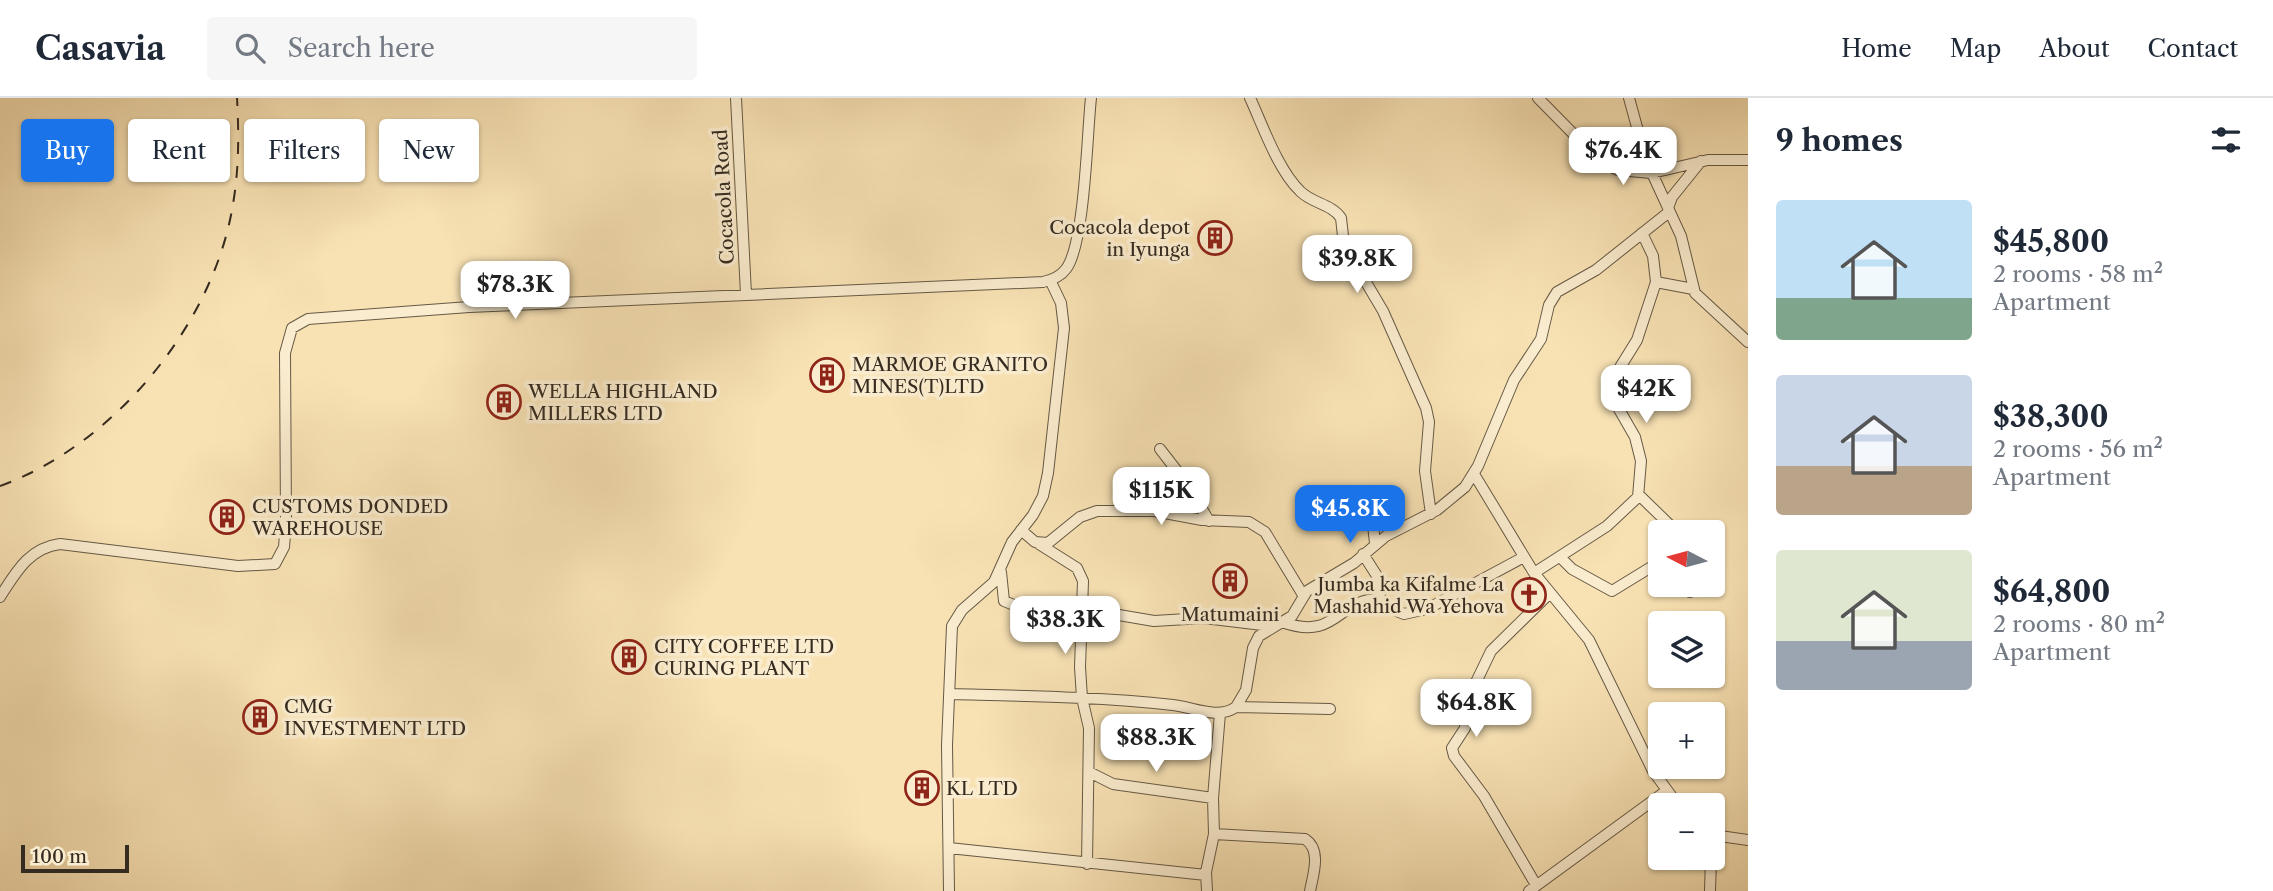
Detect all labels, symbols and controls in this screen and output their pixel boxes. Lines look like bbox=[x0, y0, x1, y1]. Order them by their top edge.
search box bbox=[207, 17, 697, 80]
text: Casavia bbox=[35, 28, 165, 69]
icon: search bbox=[231, 29, 269, 67]
text: Search here bbox=[287, 32, 435, 64]
text: Home bbox=[1841, 34, 1912, 63]
text: Map bbox=[1950, 34, 2001, 63]
text: About bbox=[2039, 34, 2110, 63]
text: Contact bbox=[2148, 34, 2238, 63]
chip: Buy bbox=[21, 119, 114, 182]
chip: Rent bbox=[128, 119, 230, 182]
chip: Filters bbox=[244, 119, 365, 182]
chip: New bbox=[379, 119, 479, 182]
icon: filters bbox=[2207, 121, 2245, 159]
text: 9 homes bbox=[1776, 122, 1903, 159]
pin: $76.4K bbox=[1566, 127, 1680, 187]
street label: Cocacola Road bbox=[709, 128, 739, 265]
text: $76.4K bbox=[1585, 136, 1661, 164]
place label: Cocacola depot in Iyunga bbox=[1049, 216, 1190, 261]
building icon: Cocacola depot in Iyunga bbox=[1196, 219, 1234, 257]
text: $45,800 bbox=[1993, 223, 2109, 260]
icon: home bbox=[1832, 228, 1916, 312]
pin: $39.8K bbox=[1300, 236, 1414, 295]
text: $39.8K bbox=[1318, 244, 1396, 272]
text: 2 rooms · 58 m² bbox=[1993, 260, 2163, 288]
pin: $78.3K bbox=[458, 262, 572, 321]
text: $78.3K bbox=[477, 270, 553, 298]
text: Apartment bbox=[1993, 288, 2111, 316]
place label: MARMOE GRANITO MINES(T)LTD bbox=[852, 353, 1048, 398]
building icon: MARMOE GRANITO MINES(T)LTD bbox=[808, 356, 846, 394]
pin: $42K bbox=[1605, 366, 1687, 425]
text: $42K bbox=[1617, 374, 1675, 402]
place label: WELLA HIGHLAND MILLERS LTD bbox=[527, 380, 718, 425]
building icon: WELLA HIGHLAND MILLERS LTD bbox=[485, 383, 523, 421]
text: $38,300 bbox=[1993, 398, 2109, 435]
icon: home bbox=[1832, 403, 1916, 487]
text: 2 rooms · 56 m² bbox=[1993, 435, 2163, 463]
text: Apartment bbox=[1993, 463, 2111, 491]
pin: $115K bbox=[1112, 468, 1210, 527]
text: $115K bbox=[1129, 476, 1193, 504]
pin: $45.8K bbox=[1293, 486, 1407, 545]
text: $45.8K bbox=[1311, 494, 1389, 522]
place label: CUSTOMS DONDED WAREHOUSE bbox=[251, 495, 448, 540]
building icon: CUSTOMS DONDED WAREHOUSE bbox=[208, 498, 246, 536]
north arrow bbox=[1648, 520, 1726, 597]
map controls bbox=[1648, 520, 1725, 870]
building icon: Matumaini bbox=[1211, 562, 1249, 600]
place label: Jumba ka Kifalme La Mashahid Wa Yehova bbox=[1313, 573, 1504, 618]
text: $64,800 bbox=[1993, 573, 2110, 610]
church icon: Jumba ka Kifalme La Mashahid Wa Yehova bbox=[1510, 576, 1548, 614]
icon: home bbox=[1832, 578, 1916, 662]
pin: $38.3K bbox=[1008, 596, 1122, 656]
place label: Matumaini bbox=[1181, 603, 1280, 626]
text: $38.3K bbox=[1026, 605, 1104, 633]
text: 2 rooms · 80 m² bbox=[1993, 610, 2165, 638]
button: layers bbox=[1648, 611, 1725, 688]
place label: CITY COFFEE LTD CURING PLANT bbox=[654, 635, 834, 680]
building icon: CITY COFFEE LTD CURING PLANT bbox=[610, 638, 648, 676]
text: Apartment bbox=[1993, 638, 2111, 666]
pin: $64.8K bbox=[1419, 680, 1533, 739]
text: $64.8K bbox=[1436, 688, 1516, 716]
place label: CMG INVESTMENT LTD bbox=[284, 695, 466, 740]
building icon: CMG INVESTMENT LTD bbox=[241, 698, 279, 736]
button: + bbox=[1648, 702, 1725, 779]
pin: $88.3K bbox=[1099, 714, 1213, 774]
text: $88.3K bbox=[1117, 723, 1195, 751]
building icon: KL LTD bbox=[903, 769, 941, 807]
place label: KL LTD bbox=[946, 777, 1018, 800]
button: − bbox=[1648, 793, 1725, 870]
scale bar bbox=[21, 842, 130, 874]
text: 100 m bbox=[32, 845, 87, 868]

